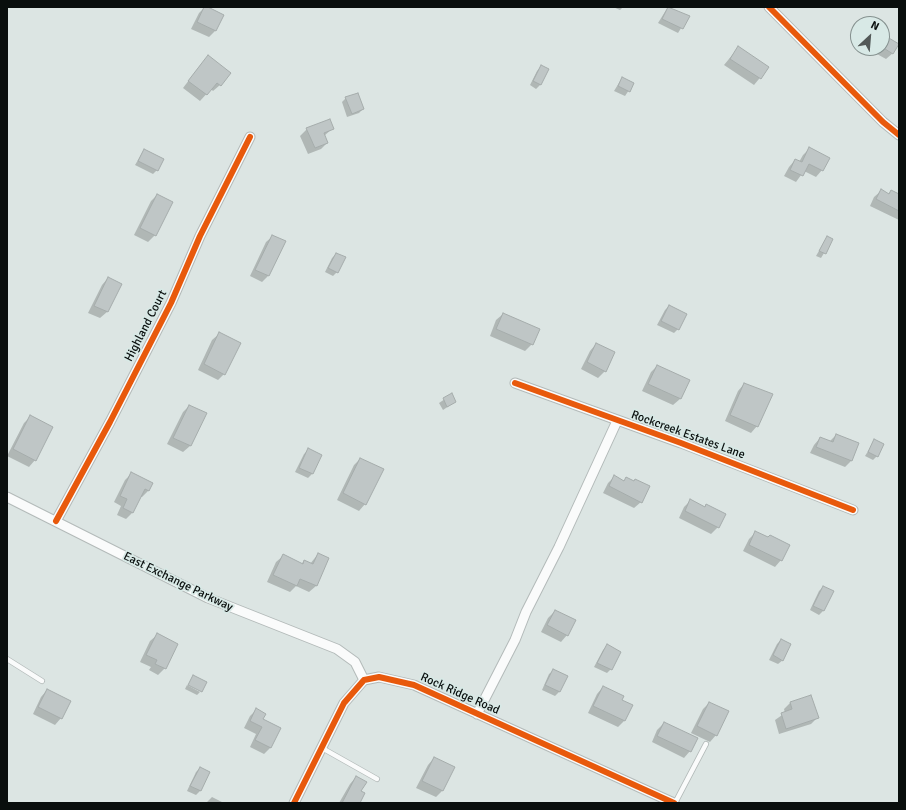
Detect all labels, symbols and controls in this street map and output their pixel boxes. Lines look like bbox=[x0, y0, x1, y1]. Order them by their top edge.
north arrow bbox=[850, 16, 890, 56]
text: N bbox=[869, 18, 881, 33]
street label: Highland Court bbox=[122, 288, 170, 364]
street label: Rockcreek Estates Lane bbox=[629, 408, 747, 462]
street label: East Exchange Parkway bbox=[121, 549, 235, 615]
street label: Rock Ridge Road bbox=[418, 670, 502, 718]

